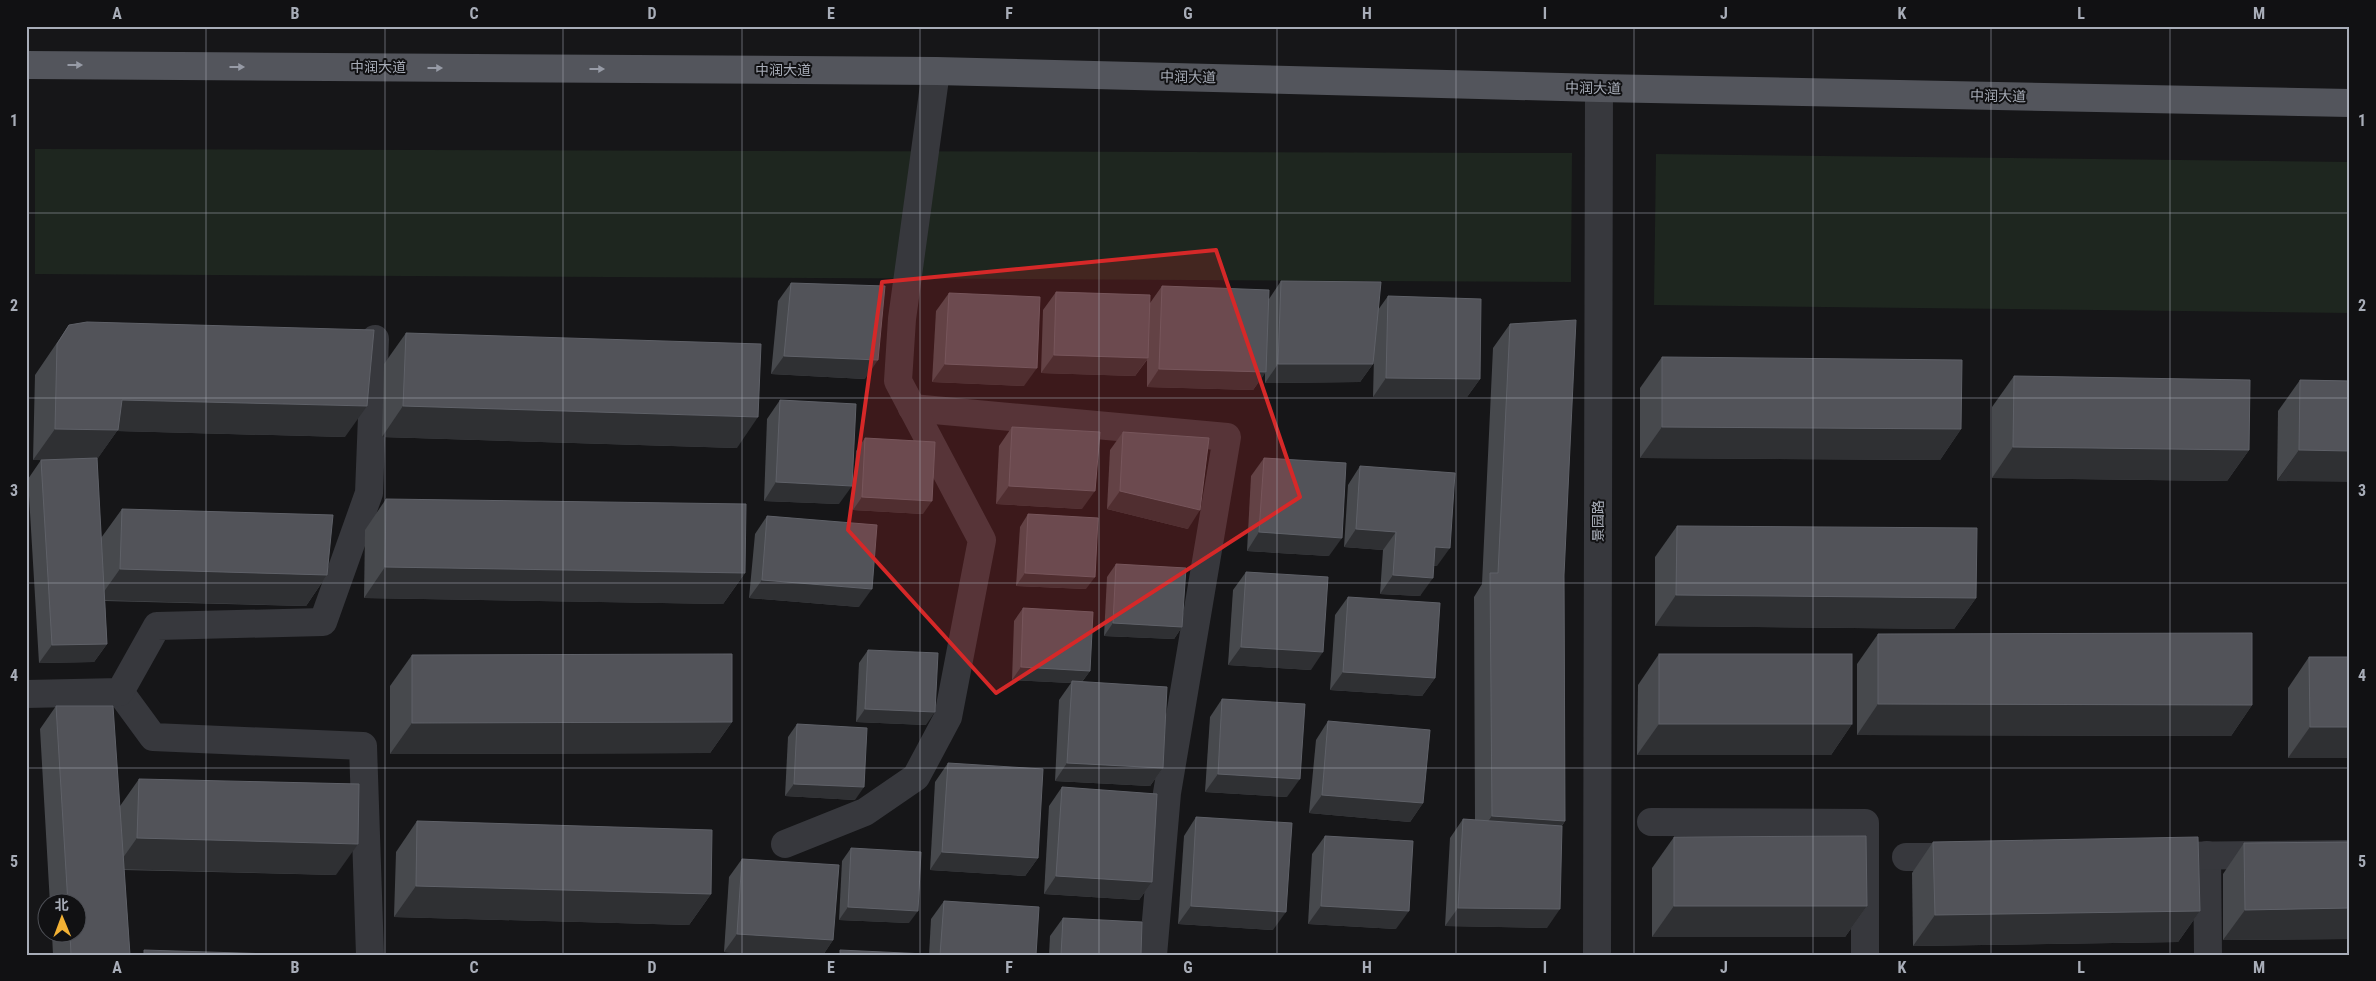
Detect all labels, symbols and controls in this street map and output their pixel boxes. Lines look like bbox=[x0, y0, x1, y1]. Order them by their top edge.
text: A bbox=[112, 4, 122, 23]
text: B bbox=[291, 4, 300, 23]
text: C bbox=[469, 4, 479, 23]
text: D bbox=[647, 4, 657, 23]
text: E bbox=[827, 4, 835, 23]
text: F bbox=[1005, 4, 1013, 23]
text: G bbox=[1183, 4, 1193, 23]
text: H bbox=[1362, 4, 1372, 23]
text: I bbox=[1543, 4, 1547, 23]
text: J bbox=[1720, 4, 1728, 23]
text: K bbox=[1898, 4, 1907, 23]
text: L bbox=[2077, 4, 2085, 23]
text: M bbox=[2253, 4, 2265, 23]
street label: 中润大道 bbox=[350, 59, 406, 75]
one-way arrow bbox=[67, 62, 83, 70]
street label: 中润大道 bbox=[755, 62, 811, 78]
one-way arrow bbox=[230, 63, 246, 71]
one-way arrow bbox=[427, 64, 443, 72]
one-way arrow bbox=[590, 65, 606, 73]
street label: 中润大道 bbox=[1160, 69, 1216, 85]
street label: 中润大道 bbox=[1565, 80, 1621, 96]
street label: 中润大道 bbox=[1970, 88, 2026, 104]
text: 1 bbox=[10, 111, 18, 130]
text: 1 bbox=[2358, 111, 2366, 130]
text: 2 bbox=[10, 296, 18, 315]
text: 2 bbox=[2358, 296, 2366, 315]
text: 3 bbox=[10, 481, 18, 500]
text: 3 bbox=[2358, 481, 2366, 500]
street label: 景园路 bbox=[1590, 500, 1606, 542]
text: 4 bbox=[10, 666, 18, 685]
text: 4 bbox=[2358, 666, 2366, 685]
text: 5 bbox=[10, 852, 18, 871]
text: 5 bbox=[2358, 852, 2366, 871]
north arrow bbox=[38, 894, 88, 944]
text: 北 bbox=[55, 897, 69, 913]
text: A bbox=[112, 958, 122, 977]
text: B bbox=[291, 958, 300, 977]
text: C bbox=[469, 958, 479, 977]
text: D bbox=[647, 958, 657, 977]
text: E bbox=[827, 958, 835, 977]
text: F bbox=[1005, 958, 1013, 977]
text: G bbox=[1183, 958, 1193, 977]
text: H bbox=[1362, 958, 1372, 977]
text: I bbox=[1543, 958, 1547, 977]
text: J bbox=[1720, 958, 1728, 977]
text: K bbox=[1898, 958, 1907, 977]
text: L bbox=[2077, 958, 2085, 977]
text: M bbox=[2253, 958, 2265, 977]

